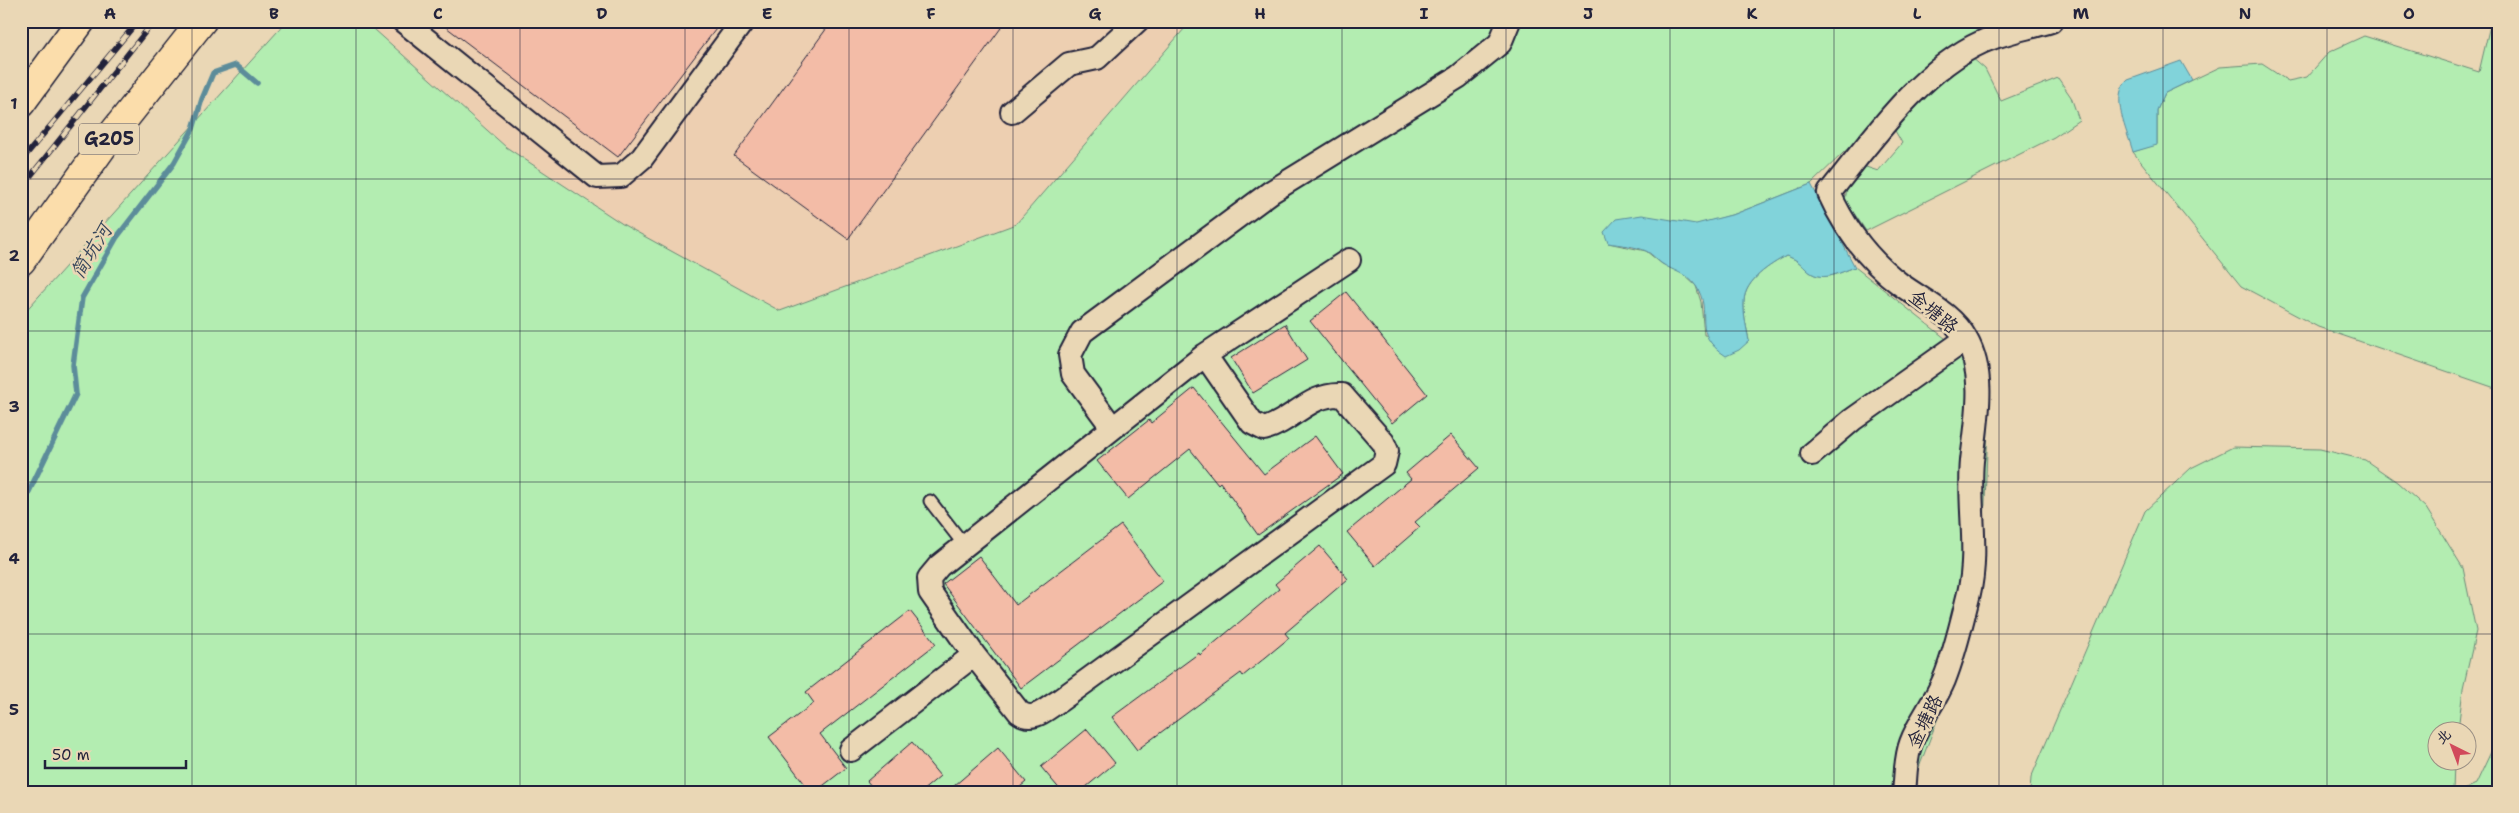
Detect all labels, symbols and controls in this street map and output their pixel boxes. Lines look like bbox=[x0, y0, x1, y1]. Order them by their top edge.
text: A bbox=[104, 3, 116, 24]
text: B bbox=[269, 3, 279, 24]
text: C bbox=[433, 3, 443, 24]
text: D bbox=[596, 3, 608, 24]
text: E bbox=[762, 3, 772, 24]
text: F bbox=[926, 3, 936, 24]
text: G bbox=[1089, 3, 1102, 24]
text: H bbox=[1254, 3, 1266, 24]
text: I bbox=[1420, 3, 1429, 24]
text: J bbox=[1583, 3, 1593, 24]
text: K bbox=[1747, 3, 1758, 24]
text: L bbox=[1913, 3, 1922, 24]
text: M bbox=[2073, 3, 2090, 24]
text: N bbox=[2239, 3, 2251, 24]
text: O bbox=[2403, 3, 2415, 24]
text: 1 bbox=[10, 93, 18, 114]
road number: G205 bbox=[79, 124, 139, 154]
water label: 简坑河 bbox=[64, 216, 119, 283]
text: 2 bbox=[8, 245, 20, 266]
street label: 金塘路 bbox=[1904, 284, 1964, 339]
text: 3 bbox=[8, 396, 20, 417]
text: 4 bbox=[8, 548, 20, 569]
street label: 金塘路 bbox=[1901, 690, 1948, 752]
text: 5 bbox=[9, 699, 19, 720]
north arrow bbox=[2426, 720, 2476, 770]
text: 北 bbox=[2432, 725, 2455, 748]
scale bar bbox=[45, 738, 186, 770]
text: 50 m bbox=[52, 745, 90, 765]

